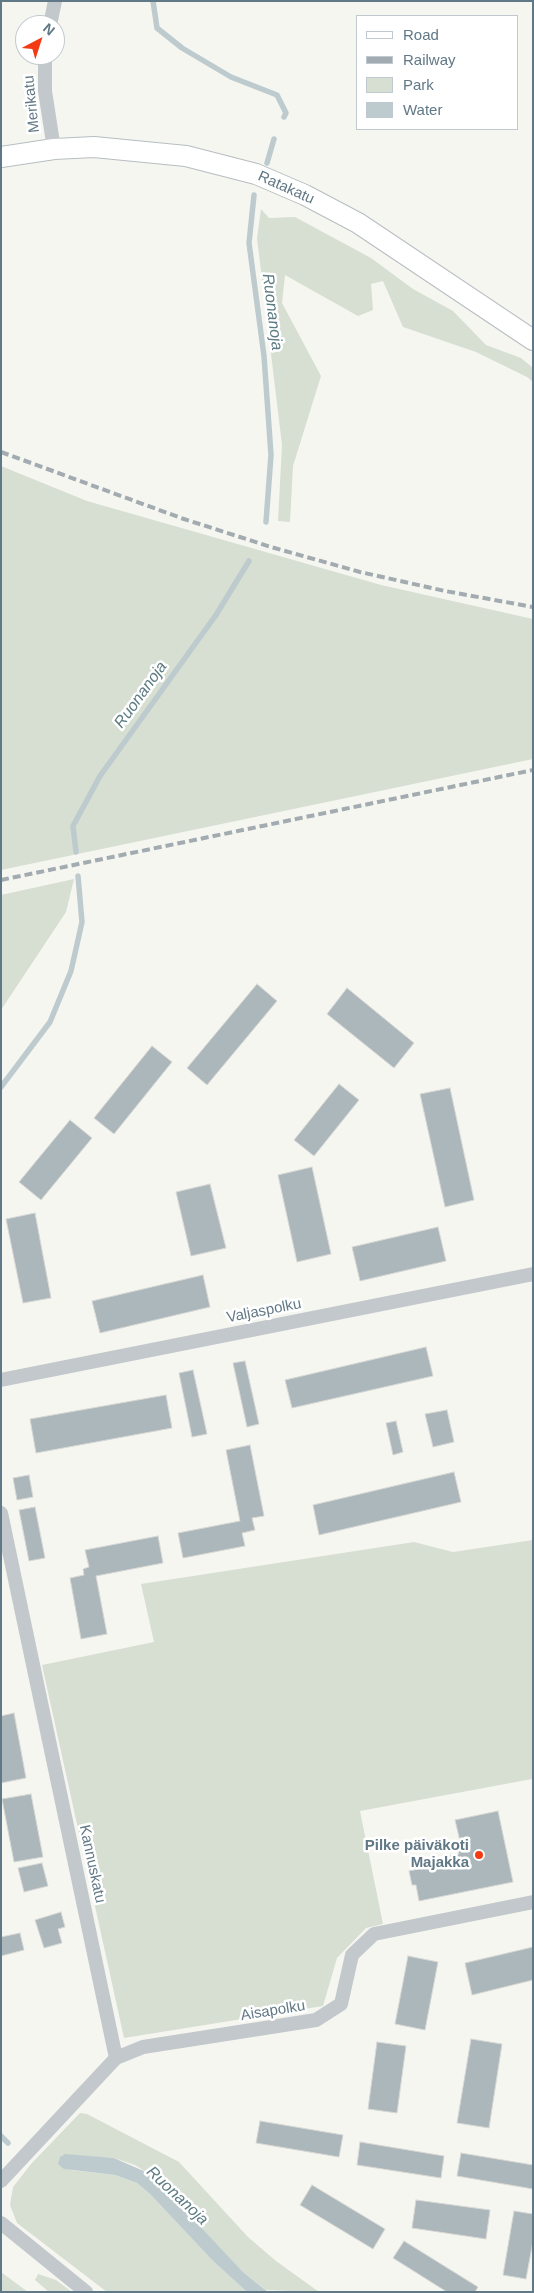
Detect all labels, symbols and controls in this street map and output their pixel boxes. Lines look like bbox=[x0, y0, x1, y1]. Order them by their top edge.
north arrow bbox=[15, 15, 65, 65]
legend bbox=[356, 15, 519, 130]
text: N bbox=[40, 20, 58, 39]
text: Road bbox=[403, 26, 439, 43]
text: Railway bbox=[403, 51, 456, 68]
street label: Merikatu bbox=[20, 74, 44, 134]
text: Park bbox=[403, 76, 434, 93]
text: Water bbox=[403, 101, 442, 118]
street label: Ratakatu bbox=[255, 168, 317, 208]
water label: Ruonanoja bbox=[258, 272, 286, 352]
water label: Ruonanoja bbox=[110, 658, 172, 732]
street label: Valjaspolku bbox=[225, 1295, 303, 1327]
street label: Kannuskatu bbox=[75, 1823, 109, 1905]
place label: Pilke päiväkoti Majakka bbox=[365, 1837, 469, 1872]
marker: Pilke päiväkoti Majakka bbox=[473, 1849, 485, 1861]
street label: Aisapolku bbox=[239, 1997, 307, 2025]
water label: Ruonanoja bbox=[142, 2163, 212, 2229]

